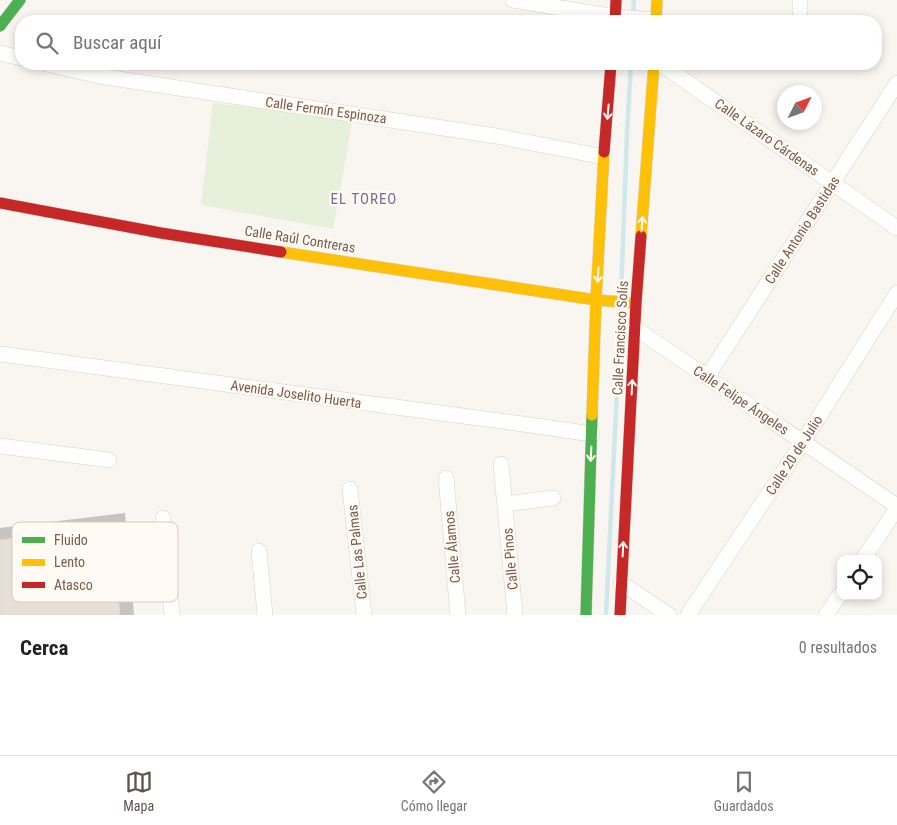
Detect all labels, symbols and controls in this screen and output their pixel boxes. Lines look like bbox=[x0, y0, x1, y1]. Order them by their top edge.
search box bbox=[15, 15, 882, 70]
icon: search bbox=[33, 29, 61, 57]
text: Buscar aquí bbox=[73, 31, 162, 54]
north arrow bbox=[777, 85, 822, 130]
street label: Calle Fermín Espinoza bbox=[264, 94, 388, 126]
street label: Calle Lázaro Cárdenas bbox=[712, 95, 822, 179]
one-way arrow bbox=[603, 104, 612, 120]
street label: Calle Antonio Bastidas bbox=[761, 173, 843, 287]
district label: EL TOREO bbox=[331, 190, 397, 208]
one-way arrow bbox=[637, 217, 647, 233]
street label: Calle Raúl Contreras bbox=[244, 222, 356, 256]
one-way arrow bbox=[593, 266, 602, 282]
street label: Calle Francisco Solís bbox=[609, 280, 631, 396]
street label: Calle Felipe Ángeles bbox=[690, 361, 792, 438]
street label: Avenida Joselito Huerta bbox=[230, 377, 362, 411]
one-way arrow bbox=[627, 379, 636, 395]
street label: Calle 20 de Julio bbox=[762, 412, 826, 498]
one-way arrow bbox=[587, 446, 596, 462]
street label: Calle Las Palmas bbox=[344, 504, 370, 600]
street label: Calle Álamos bbox=[440, 510, 463, 584]
legend bbox=[12, 522, 178, 602]
street label: Calle Pinos bbox=[499, 527, 521, 591]
text: Fluido bbox=[54, 532, 88, 548]
one-way arrow bbox=[619, 541, 628, 557]
text: Lento bbox=[54, 554, 85, 570]
map controls bbox=[837, 555, 882, 600]
button: locate bbox=[837, 555, 882, 600]
text: Atasco bbox=[54, 577, 93, 593]
text: Cerca bbox=[20, 636, 68, 660]
text: 0 resultados bbox=[799, 638, 877, 657]
tab: Mapa bbox=[123, 768, 154, 814]
tab: Cómo llegar bbox=[401, 768, 467, 814]
tab: Guardados bbox=[714, 768, 774, 814]

